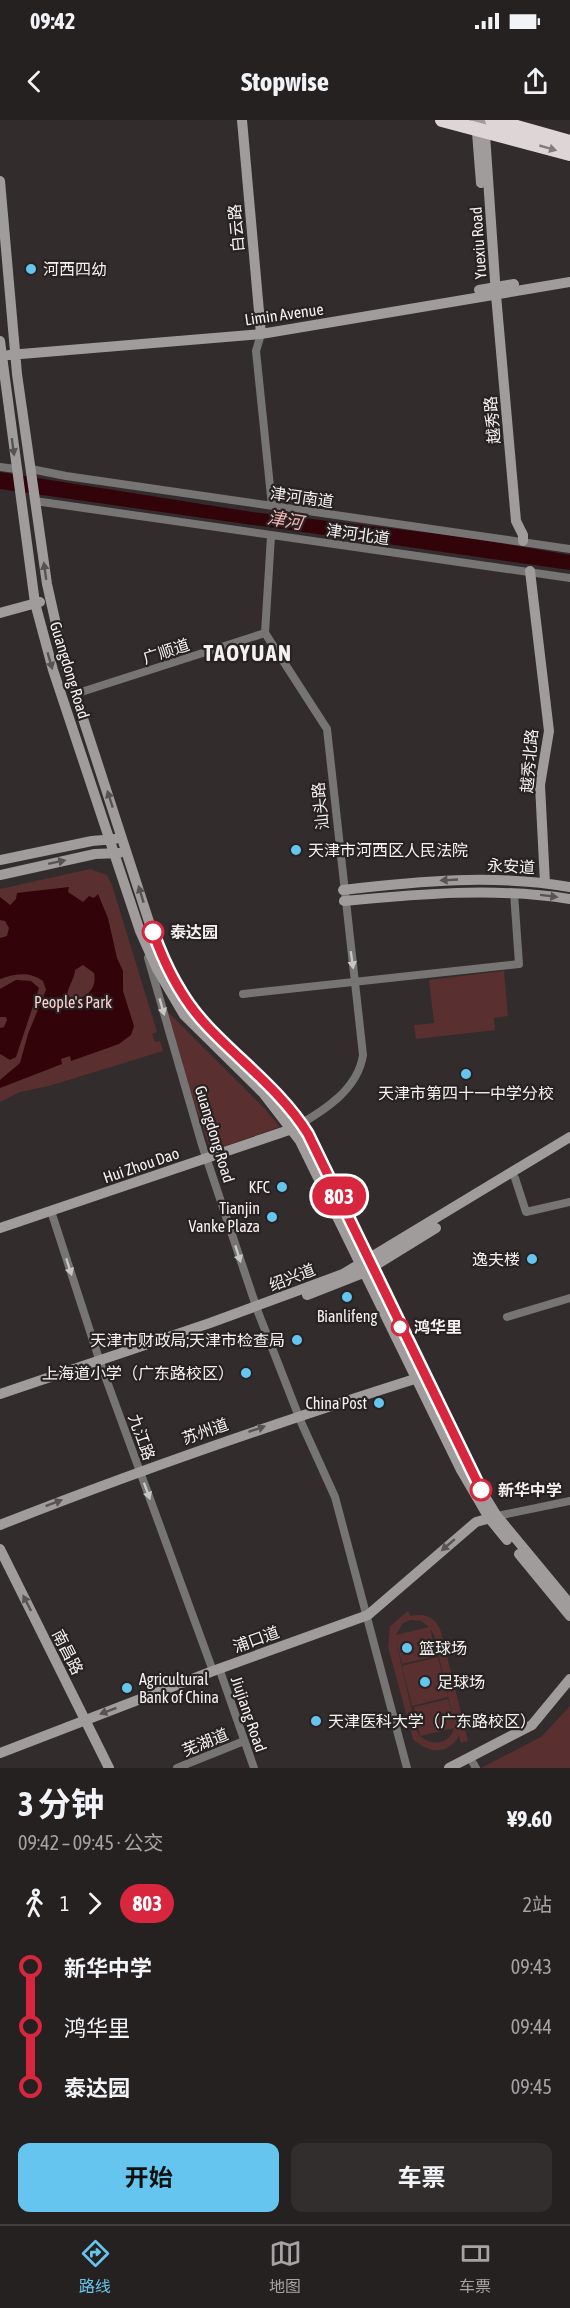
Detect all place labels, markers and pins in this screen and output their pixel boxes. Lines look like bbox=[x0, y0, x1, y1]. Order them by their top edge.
place label: 河西四幼 bbox=[43, 260, 107, 278]
marker: 河西四幼 bbox=[24, 262, 38, 276]
place label: 天津市河西区人民法院 bbox=[308, 841, 468, 859]
marker: 天津市河西区人民法院 bbox=[289, 843, 303, 857]
marker: 泰达园 bbox=[142, 921, 164, 943]
place label: 泰达园 bbox=[170, 923, 218, 941]
marker: 天津市第四十一中学分校 bbox=[459, 1067, 473, 1081]
place label: 天津市第四十一中学分校 bbox=[378, 1084, 554, 1102]
place label: KFC bbox=[249, 1178, 270, 1196]
marker: KFC bbox=[275, 1180, 289, 1194]
place label: Tianjin Vanke Plaza bbox=[189, 1199, 260, 1235]
marker: Tianjin Vanke Plaza bbox=[265, 1210, 279, 1224]
place label: 逸夫楼 bbox=[472, 1250, 520, 1268]
marker: 逸夫楼 bbox=[525, 1252, 539, 1266]
marker: Bianlifeng bbox=[340, 1290, 354, 1304]
place label: Bianlifeng bbox=[317, 1307, 377, 1326]
marker: 鸿华里 bbox=[391, 1318, 409, 1336]
place label: 鸿华里 bbox=[414, 1318, 462, 1336]
place label: 天津市财政局;天津市检查局 bbox=[90, 1331, 285, 1349]
marker: 天津市财政局;天津市检查局 bbox=[290, 1333, 304, 1347]
place label: 上海道小学（广东路校区） bbox=[42, 1364, 234, 1382]
marker: 上海道小学（广东路校区） bbox=[239, 1366, 253, 1380]
place label: China Post bbox=[306, 1394, 367, 1412]
marker: China Post bbox=[372, 1396, 386, 1410]
marker: 新华中学 bbox=[470, 1479, 492, 1501]
place label: 新华中学 bbox=[498, 1481, 562, 1499]
place label: 篮球场 bbox=[419, 1639, 467, 1657]
marker: 篮球场 bbox=[400, 1641, 414, 1655]
place label: Agricultural Bank of China bbox=[139, 1670, 219, 1706]
place label: 足球场 bbox=[437, 1673, 485, 1691]
marker: 足球场 bbox=[418, 1675, 432, 1689]
marker: Agricultural Bank of China bbox=[120, 1681, 134, 1695]
place label: 天津医科大学（广东路校区） bbox=[328, 1712, 536, 1730]
marker: 天津医科大学（广东路校区） bbox=[309, 1714, 323, 1728]

